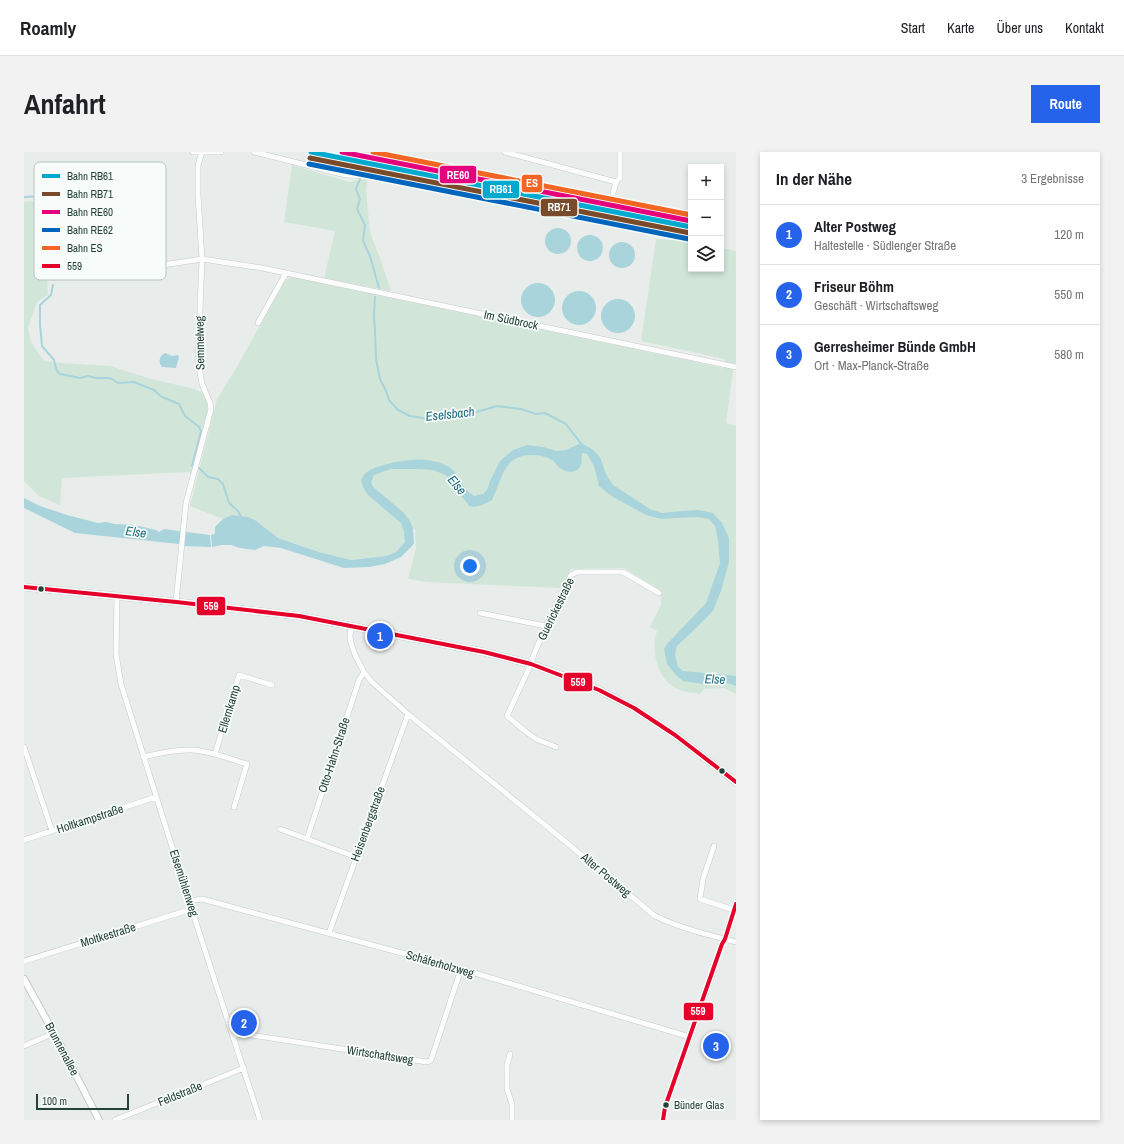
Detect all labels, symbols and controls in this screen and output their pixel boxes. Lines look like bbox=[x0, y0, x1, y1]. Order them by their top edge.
text: Roamly bbox=[20, 15, 76, 41]
text: Start bbox=[901, 19, 925, 37]
text: Karte bbox=[947, 19, 974, 37]
text: Über uns bbox=[996, 19, 1043, 37]
text: Kontakt bbox=[1065, 19, 1104, 37]
text: Anfahrt bbox=[24, 85, 106, 123]
button: Route bbox=[1031, 85, 1100, 123]
legend bbox=[34, 162, 166, 280]
map controls bbox=[688, 164, 724, 272]
button: + bbox=[688, 164, 724, 200]
line badge: RE60 bbox=[439, 165, 477, 184]
text: In der Nähe bbox=[776, 167, 852, 190]
text: RE60 bbox=[447, 168, 469, 182]
text: Bahn RB61 bbox=[67, 169, 113, 183]
text: 3 Ergebnisse bbox=[1021, 170, 1084, 187]
line badge: ES bbox=[521, 174, 543, 193]
text: ES bbox=[526, 176, 538, 190]
line badge: RB61 bbox=[482, 180, 520, 199]
text: RB61 bbox=[489, 182, 513, 196]
text: Bahn RB71 bbox=[67, 187, 113, 201]
line badge: RB71 bbox=[540, 198, 578, 217]
text: RB71 bbox=[547, 200, 571, 214]
button: − bbox=[688, 200, 724, 236]
text: Bahn RE60 bbox=[67, 205, 113, 219]
text: Alter Postweg bbox=[814, 216, 896, 237]
text: Bahn RE62 bbox=[67, 223, 113, 237]
text: 1 bbox=[786, 226, 792, 243]
text: 120 m bbox=[1054, 226, 1084, 243]
button: layers bbox=[688, 236, 724, 272]
text: Haltestelle · Südlenger Straße bbox=[814, 237, 956, 254]
text: Bahn ES bbox=[67, 241, 103, 255]
text: 559 bbox=[67, 259, 82, 273]
text: Friseur Böhm bbox=[814, 276, 894, 297]
text: 2 bbox=[786, 286, 792, 303]
text: 550 m bbox=[1054, 286, 1084, 303]
text: Geschäft · Wirtschaftsweg bbox=[814, 297, 938, 314]
street label: Im Südbrock bbox=[482, 306, 540, 334]
street label: Semmelweg bbox=[192, 315, 208, 370]
text: Gerresheimer Bünde GmbH bbox=[814, 336, 976, 357]
text: 3 bbox=[786, 346, 792, 363]
text: 580 m bbox=[1054, 346, 1084, 363]
text: Ort · Max-Planck-Straße bbox=[814, 357, 929, 374]
water label: Eselsbach bbox=[425, 403, 475, 425]
water label: Else bbox=[444, 472, 470, 498]
water label: Else bbox=[125, 522, 148, 542]
your location bbox=[460, 556, 480, 576]
street label: Guerickestraße bbox=[534, 575, 578, 643]
unlabelled marker bbox=[36, 584, 46, 594]
line badge: 559 bbox=[196, 596, 226, 616]
text: 559 bbox=[203, 599, 219, 613]
pin: 1 bbox=[367, 621, 393, 651]
water label: Else bbox=[704, 670, 726, 688]
line badge: 559 bbox=[563, 672, 593, 692]
text: 559 bbox=[570, 675, 586, 689]
street label: Ellernkamp bbox=[214, 683, 244, 735]
street label: Otto-Hahn-Straße bbox=[314, 715, 354, 795]
unlabelled marker bbox=[717, 766, 727, 776]
street label: Heisenbergstraße bbox=[347, 784, 389, 864]
street label: Holtkampstraße bbox=[55, 801, 125, 837]
street label: Elsemühlenweg bbox=[166, 847, 203, 919]
street label: Alter Postweg bbox=[577, 849, 635, 901]
street label: Moltkestraße bbox=[78, 919, 138, 951]
street label: Schäferholzweg bbox=[404, 947, 476, 981]
line badge: 559 bbox=[683, 1002, 714, 1021]
text: 559 bbox=[690, 1004, 706, 1018]
pin: 2 bbox=[231, 1008, 257, 1038]
street label: Brunnenallee bbox=[41, 1020, 83, 1078]
pin: 3 bbox=[703, 1031, 729, 1061]
street label: Wirtschaftsweg bbox=[346, 1042, 415, 1068]
street label: Feldstraße bbox=[155, 1078, 205, 1110]
scale bar bbox=[36, 1092, 129, 1111]
text: 100 m bbox=[42, 1094, 67, 1108]
place label: Bünder Glas bbox=[674, 1098, 725, 1112]
marker: Bünder Glas bbox=[661, 1100, 671, 1110]

